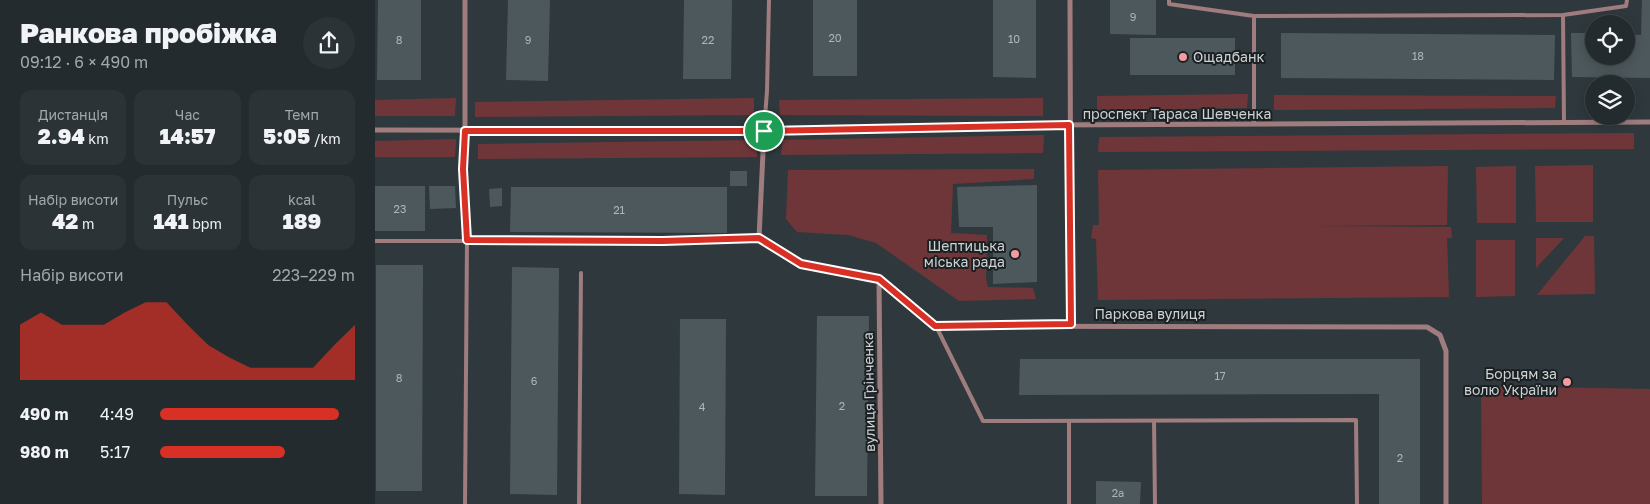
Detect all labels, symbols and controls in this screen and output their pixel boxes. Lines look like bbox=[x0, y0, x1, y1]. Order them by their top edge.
house number: 9 bbox=[1130, 10, 1136, 23]
map controls bbox=[1585, 15, 1635, 125]
button: locate bbox=[1585, 15, 1635, 65]
text: Ранкова пробіжка bbox=[20, 16, 277, 49]
button: share bbox=[303, 17, 355, 69]
house number: 20 bbox=[828, 31, 842, 44]
house number: 10 bbox=[1008, 32, 1020, 45]
house number: 8 bbox=[396, 33, 403, 46]
house number: 9 bbox=[525, 33, 531, 46]
house number: 22 bbox=[702, 33, 714, 46]
place label: Ощадбанк bbox=[1193, 48, 1264, 65]
house number: 18 bbox=[1412, 49, 1424, 62]
marker: Ощадбанк bbox=[1177, 51, 1189, 63]
text: 09:12 · 6 × 490 m bbox=[20, 52, 148, 72]
button: layers bbox=[1585, 75, 1635, 125]
street label: проспект Тараса Шевченка bbox=[1083, 105, 1271, 122]
text: Дистанція bbox=[38, 106, 108, 123]
text: Час bbox=[175, 106, 200, 123]
text: Темп bbox=[285, 106, 319, 123]
pin bbox=[743, 110, 785, 152]
icon: arrive bbox=[750, 117, 778, 145]
text: 2.94 bbox=[38, 123, 85, 149]
text: 14:57 bbox=[159, 123, 216, 149]
text: 5:05 bbox=[263, 123, 310, 149]
text: km bbox=[85, 130, 109, 147]
text: /km bbox=[310, 130, 341, 147]
text: Набір висоти bbox=[28, 191, 118, 208]
text: Пульс bbox=[167, 191, 208, 208]
text: kcal bbox=[288, 191, 316, 208]
house number: 23 bbox=[394, 202, 406, 215]
house number: 21 bbox=[613, 203, 625, 216]
text: 42 bbox=[52, 208, 78, 234]
text: 141 bbox=[153, 208, 189, 234]
text: 189 bbox=[283, 208, 321, 234]
text: m bbox=[78, 215, 94, 232]
text: bpm bbox=[189, 215, 222, 232]
place label: Шептицька міська рада bbox=[924, 237, 1005, 270]
marker: Шептицька міська рада bbox=[1009, 248, 1021, 260]
text: Набір висоти bbox=[20, 265, 123, 285]
text: 223–229 m bbox=[272, 265, 355, 285]
street label: Паркова вулиця bbox=[1094, 305, 1206, 322]
street label: вулиця Грінченка bbox=[859, 332, 878, 452]
place label: Борцям за волю України bbox=[1464, 365, 1557, 398]
house number: 17 bbox=[1214, 369, 1226, 382]
house number: 8 bbox=[396, 371, 403, 384]
house number: 6 bbox=[531, 374, 538, 387]
marker: Борцям за волю України bbox=[1561, 376, 1573, 388]
house number: 2 bbox=[839, 399, 845, 412]
house number: 4 bbox=[699, 400, 706, 413]
text: 490 m bbox=[20, 404, 69, 424]
text: 4:49 bbox=[100, 404, 134, 424]
text: 980 m bbox=[20, 442, 69, 462]
text: 5:17 bbox=[100, 442, 130, 462]
house number: 2 bbox=[1397, 451, 1403, 464]
house number: 2а bbox=[1112, 486, 1124, 499]

